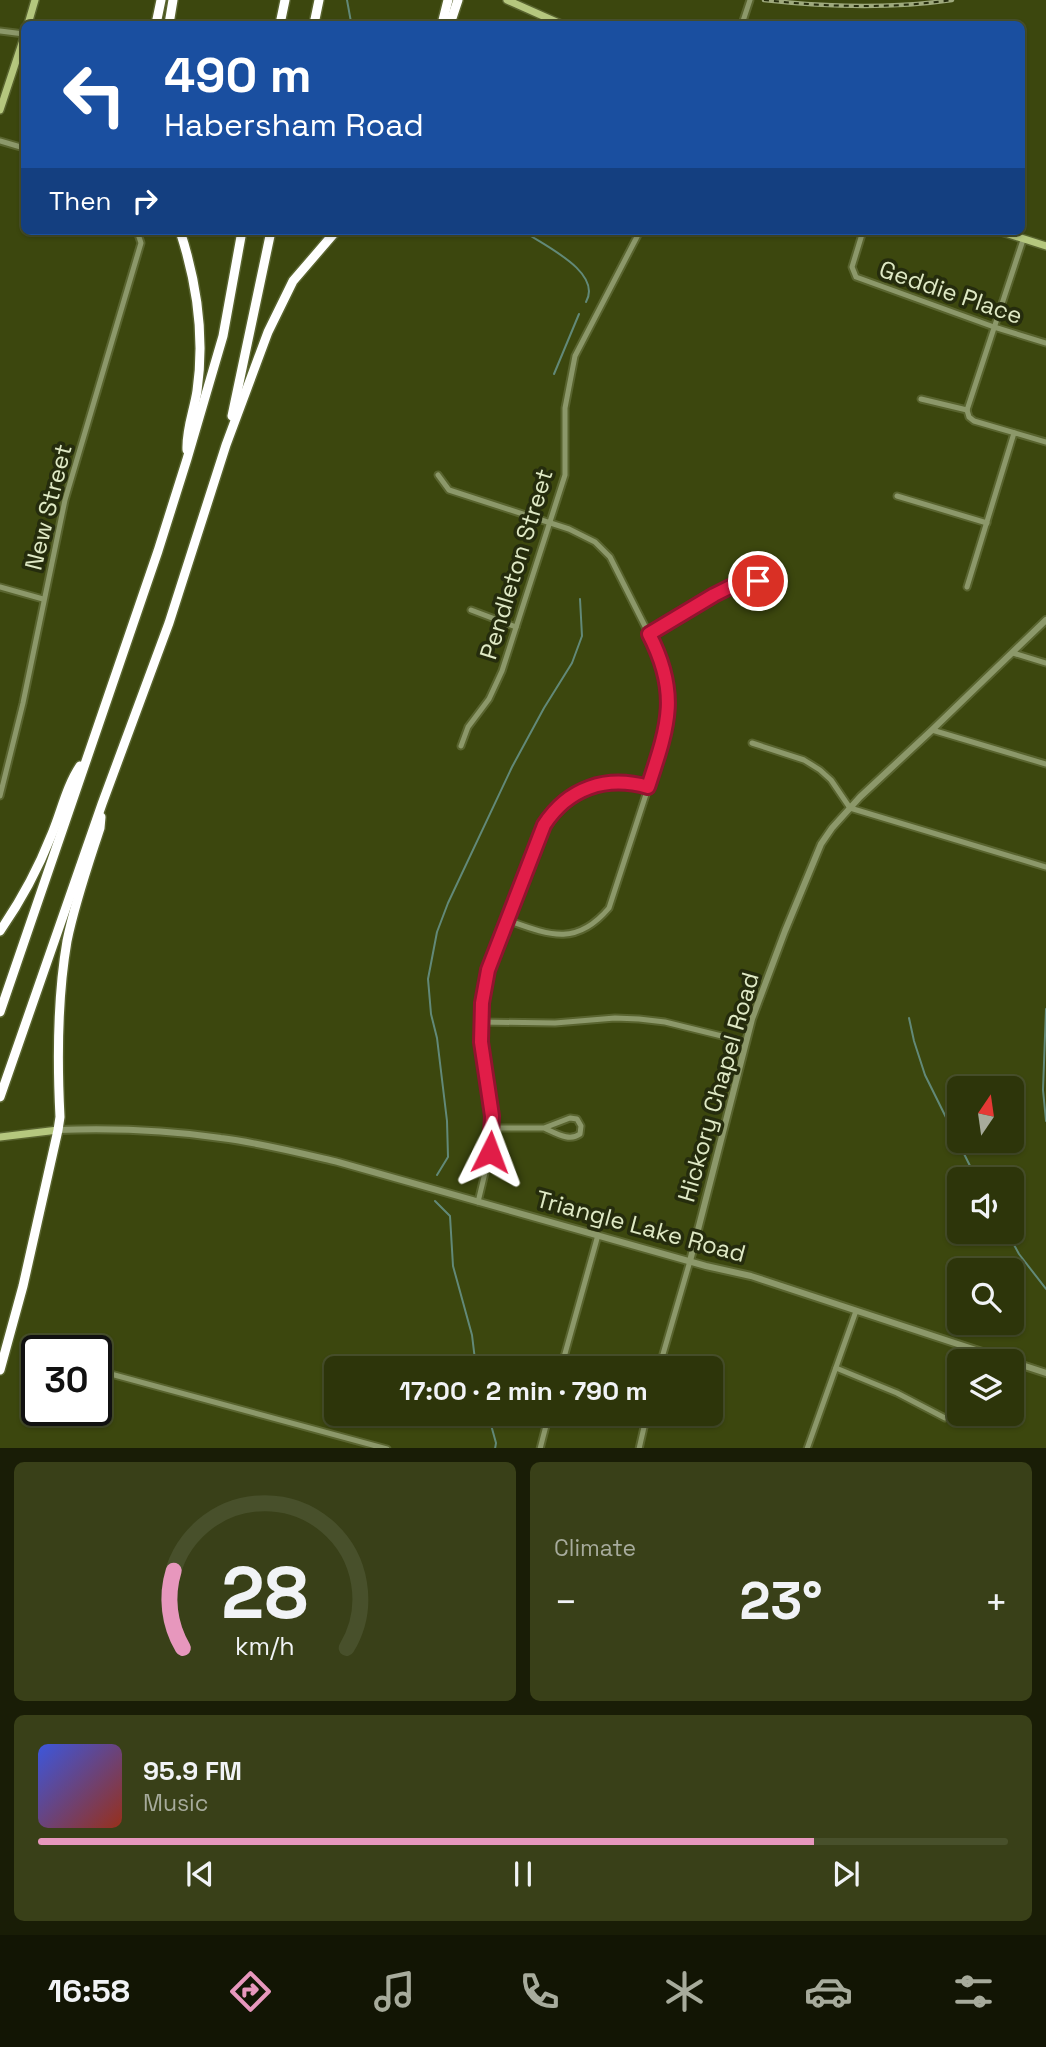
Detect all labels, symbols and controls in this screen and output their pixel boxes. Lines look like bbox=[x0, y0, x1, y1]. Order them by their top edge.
text: 490 m bbox=[164, 44, 312, 106]
icon: left bbox=[49, 49, 140, 140]
text: Habersham Road bbox=[164, 105, 424, 145]
icon: right bbox=[126, 182, 164, 220]
text: Then bbox=[49, 184, 112, 218]
street label: Geddie Place bbox=[875, 253, 1027, 331]
street label: New Street bbox=[17, 441, 79, 573]
street label: Pendleton Street bbox=[472, 465, 560, 663]
pin bbox=[728, 551, 788, 611]
icon: arrive bbox=[739, 562, 777, 600]
street label: Hickory Chapel Road bbox=[670, 969, 766, 1205]
north arrow bbox=[947, 1076, 1024, 1153]
map controls bbox=[947, 1076, 1024, 1426]
position arrow bbox=[453, 1115, 527, 1189]
button: sound bbox=[947, 1167, 1024, 1244]
street label: Triangle Lake Road bbox=[533, 1183, 749, 1269]
button: search bbox=[947, 1258, 1024, 1335]
speed limit sign: 30 bbox=[21, 1335, 112, 1426]
button: layers bbox=[947, 1349, 1024, 1426]
text: 17:00 · 2 min · 790 m bbox=[399, 1374, 648, 1408]
text: Climate bbox=[554, 1533, 636, 1563]
text: 28 bbox=[222, 1546, 308, 1639]
text: 23° bbox=[740, 1568, 823, 1634]
text: − bbox=[554, 1578, 578, 1626]
text: + bbox=[984, 1578, 1008, 1626]
text: km/h bbox=[235, 1629, 295, 1661]
text: 95.9 FM bbox=[143, 1754, 242, 1788]
text: Music bbox=[143, 1788, 208, 1818]
icon: previous bbox=[181, 1855, 219, 1893]
icon: pause bbox=[504, 1855, 542, 1893]
icon: next bbox=[827, 1855, 865, 1893]
icon: directions bbox=[226, 1967, 275, 2016]
icon: music bbox=[370, 1967, 419, 2016]
icon: phone bbox=[515, 1967, 564, 2016]
icon: climate bbox=[660, 1967, 709, 2016]
icon: car bbox=[804, 1967, 853, 2016]
icon: filters bbox=[949, 1967, 998, 2016]
text: 16:58 bbox=[48, 1971, 130, 2011]

